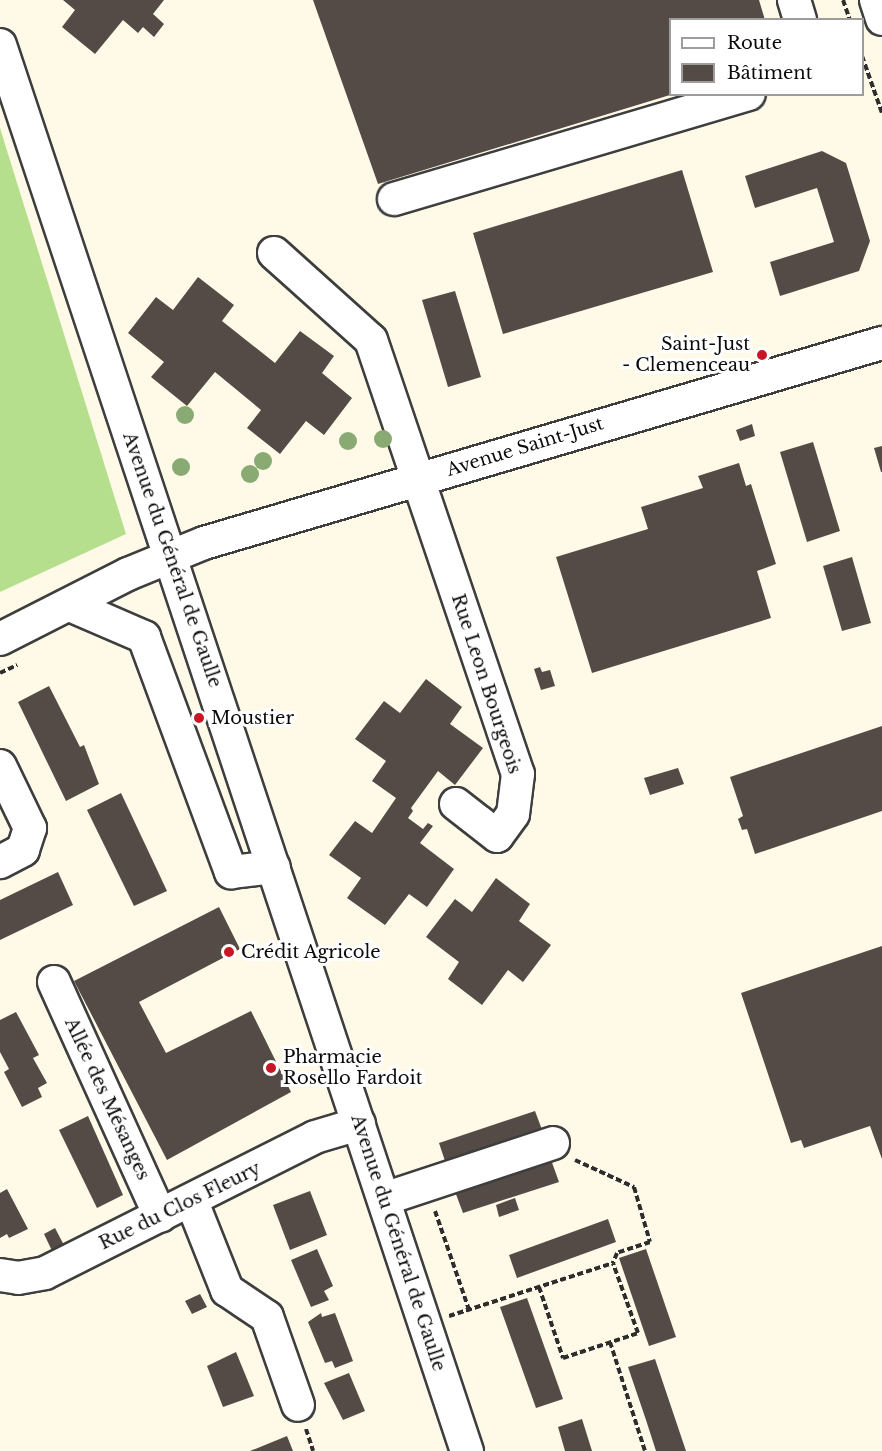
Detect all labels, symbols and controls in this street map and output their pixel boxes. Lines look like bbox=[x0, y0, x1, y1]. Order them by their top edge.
legend bbox=[669, 18, 864, 96]
text: Route bbox=[727, 32, 782, 54]
text: Bâtiment bbox=[727, 62, 813, 84]
place label: Saint-Just - Clemenceau bbox=[622, 334, 750, 376]
marker: Saint-Just - Clemenceau bbox=[755, 348, 769, 362]
street label: Avenue Saint-Just bbox=[444, 413, 606, 481]
street label: Avenue du Général de Gaulle bbox=[118, 429, 226, 691]
street label: Rue Leon Bourgeois bbox=[447, 591, 525, 777]
place label: Moustier bbox=[211, 707, 294, 729]
marker: Moustier bbox=[192, 711, 206, 725]
place label: Crédit Agricole bbox=[241, 941, 381, 963]
marker: Crédit Agricole bbox=[222, 945, 236, 959]
street label: Allée des Mésanges bbox=[60, 1014, 154, 1184]
place label: Pharmacie Rosello Fardoit bbox=[283, 1047, 423, 1090]
marker: Pharmacie Rosello Fardoit bbox=[264, 1061, 278, 1075]
street label: Avenue du Général de Gaulle bbox=[346, 1112, 450, 1374]
street label: Rue du Clos Fleury bbox=[96, 1158, 264, 1254]

